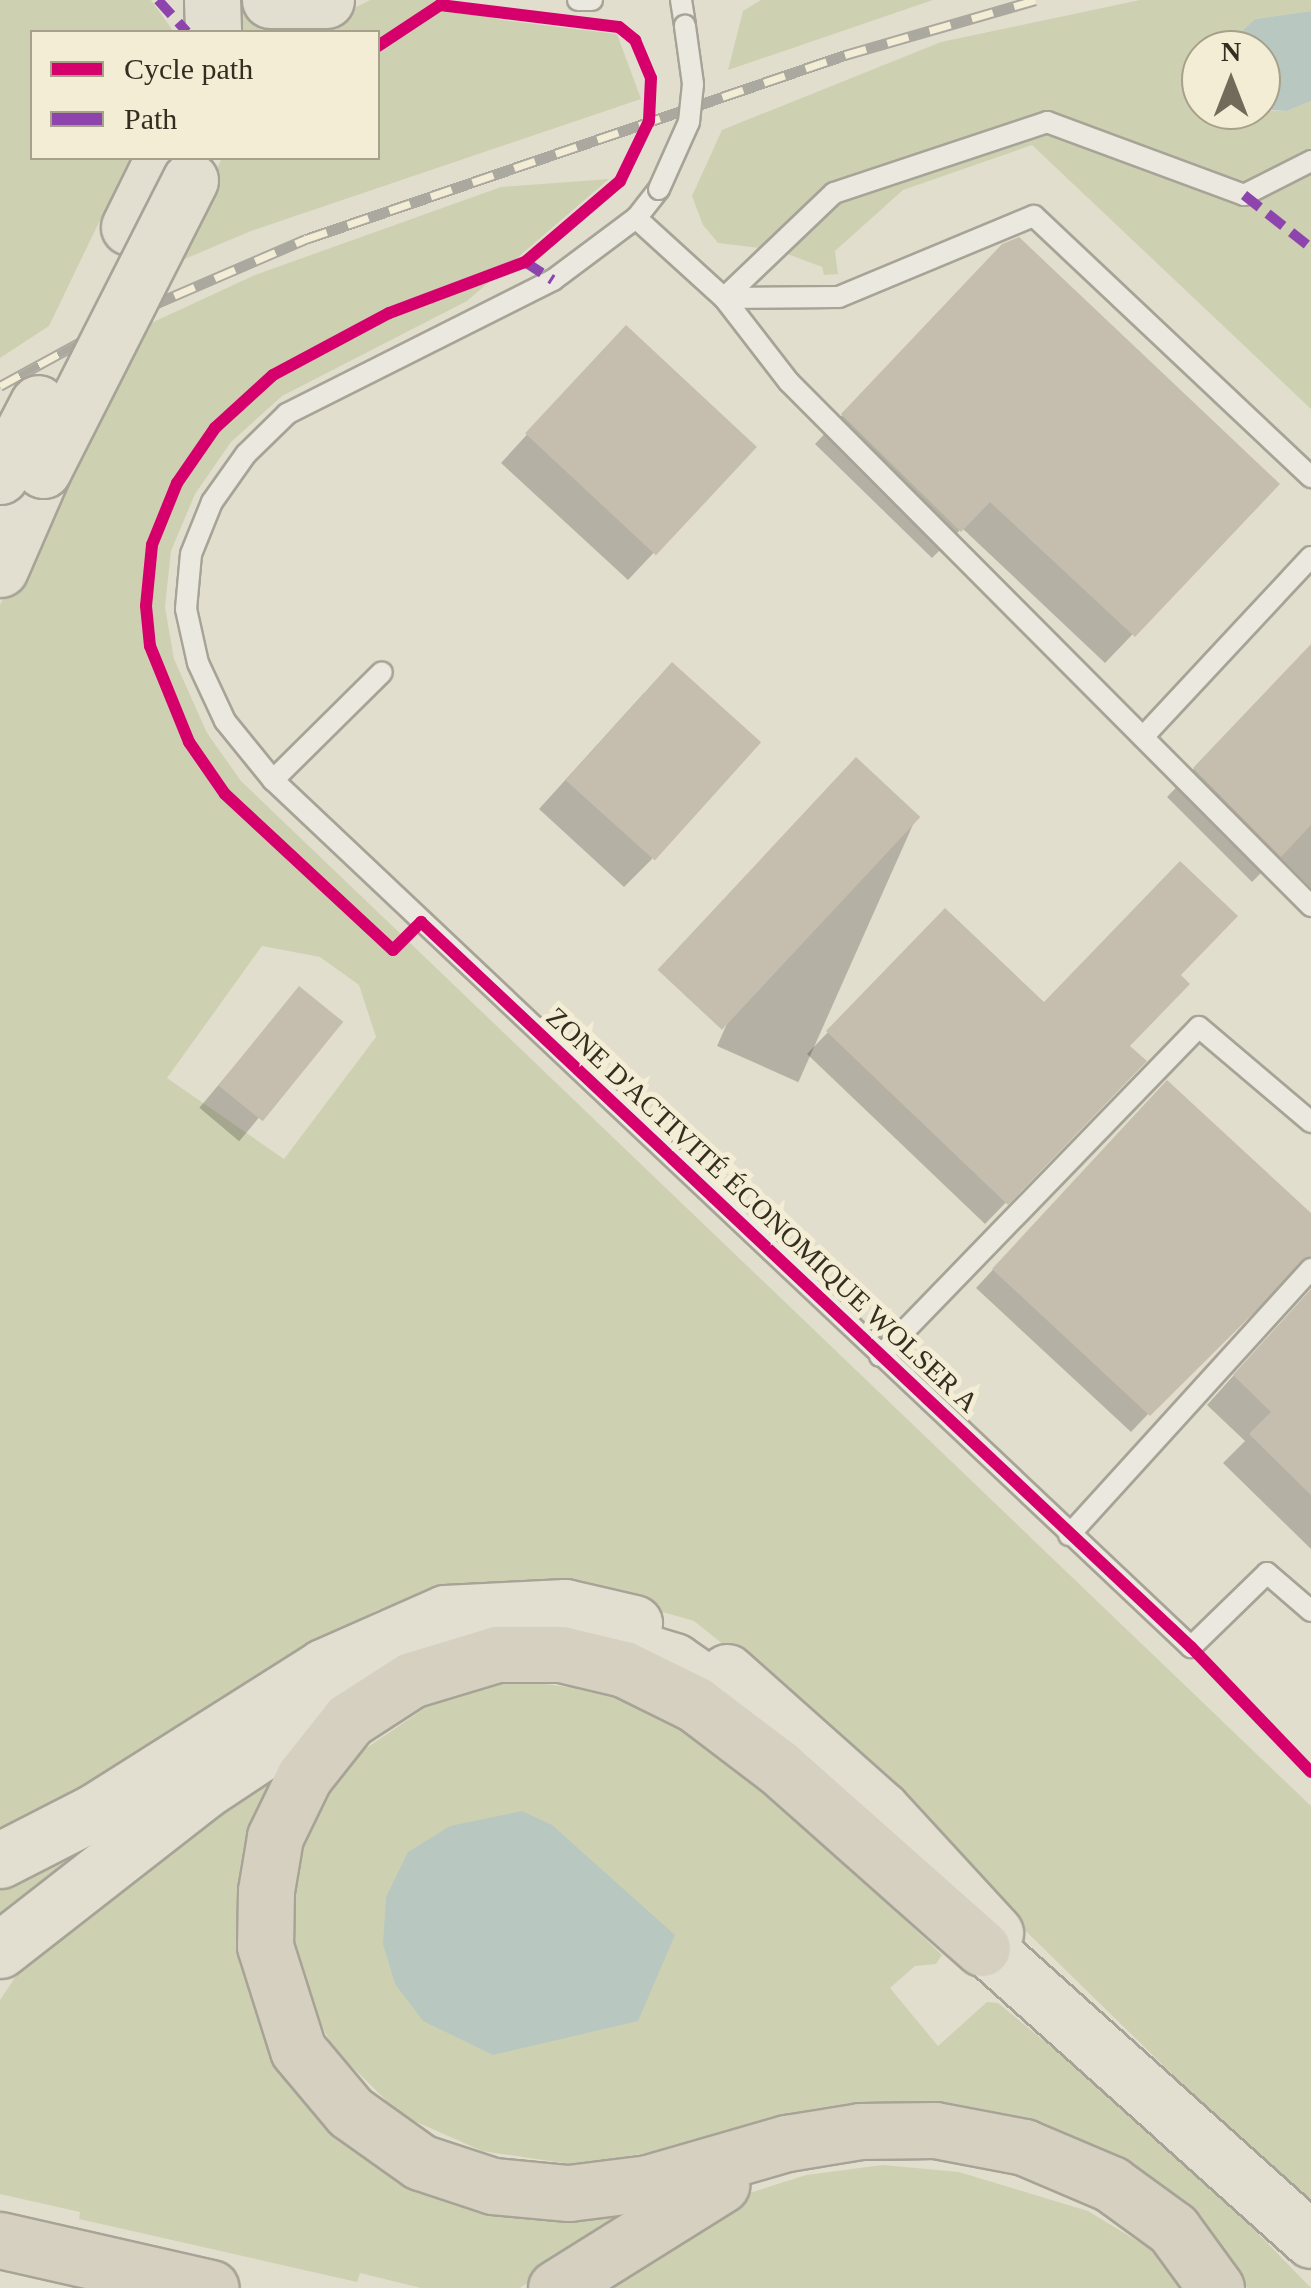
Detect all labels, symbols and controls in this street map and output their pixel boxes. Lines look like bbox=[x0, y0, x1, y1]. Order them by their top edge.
legend bbox=[30, 30, 380, 160]
north arrow bbox=[1181, 30, 1281, 130]
text: N bbox=[1221, 36, 1241, 67]
text: Cycle path bbox=[124, 52, 253, 85]
text: Path bbox=[124, 102, 177, 135]
street label: ZONE D'ACTIVITÉ ÉCONOMIQUE WOLSER A bbox=[538, 1000, 986, 1420]

